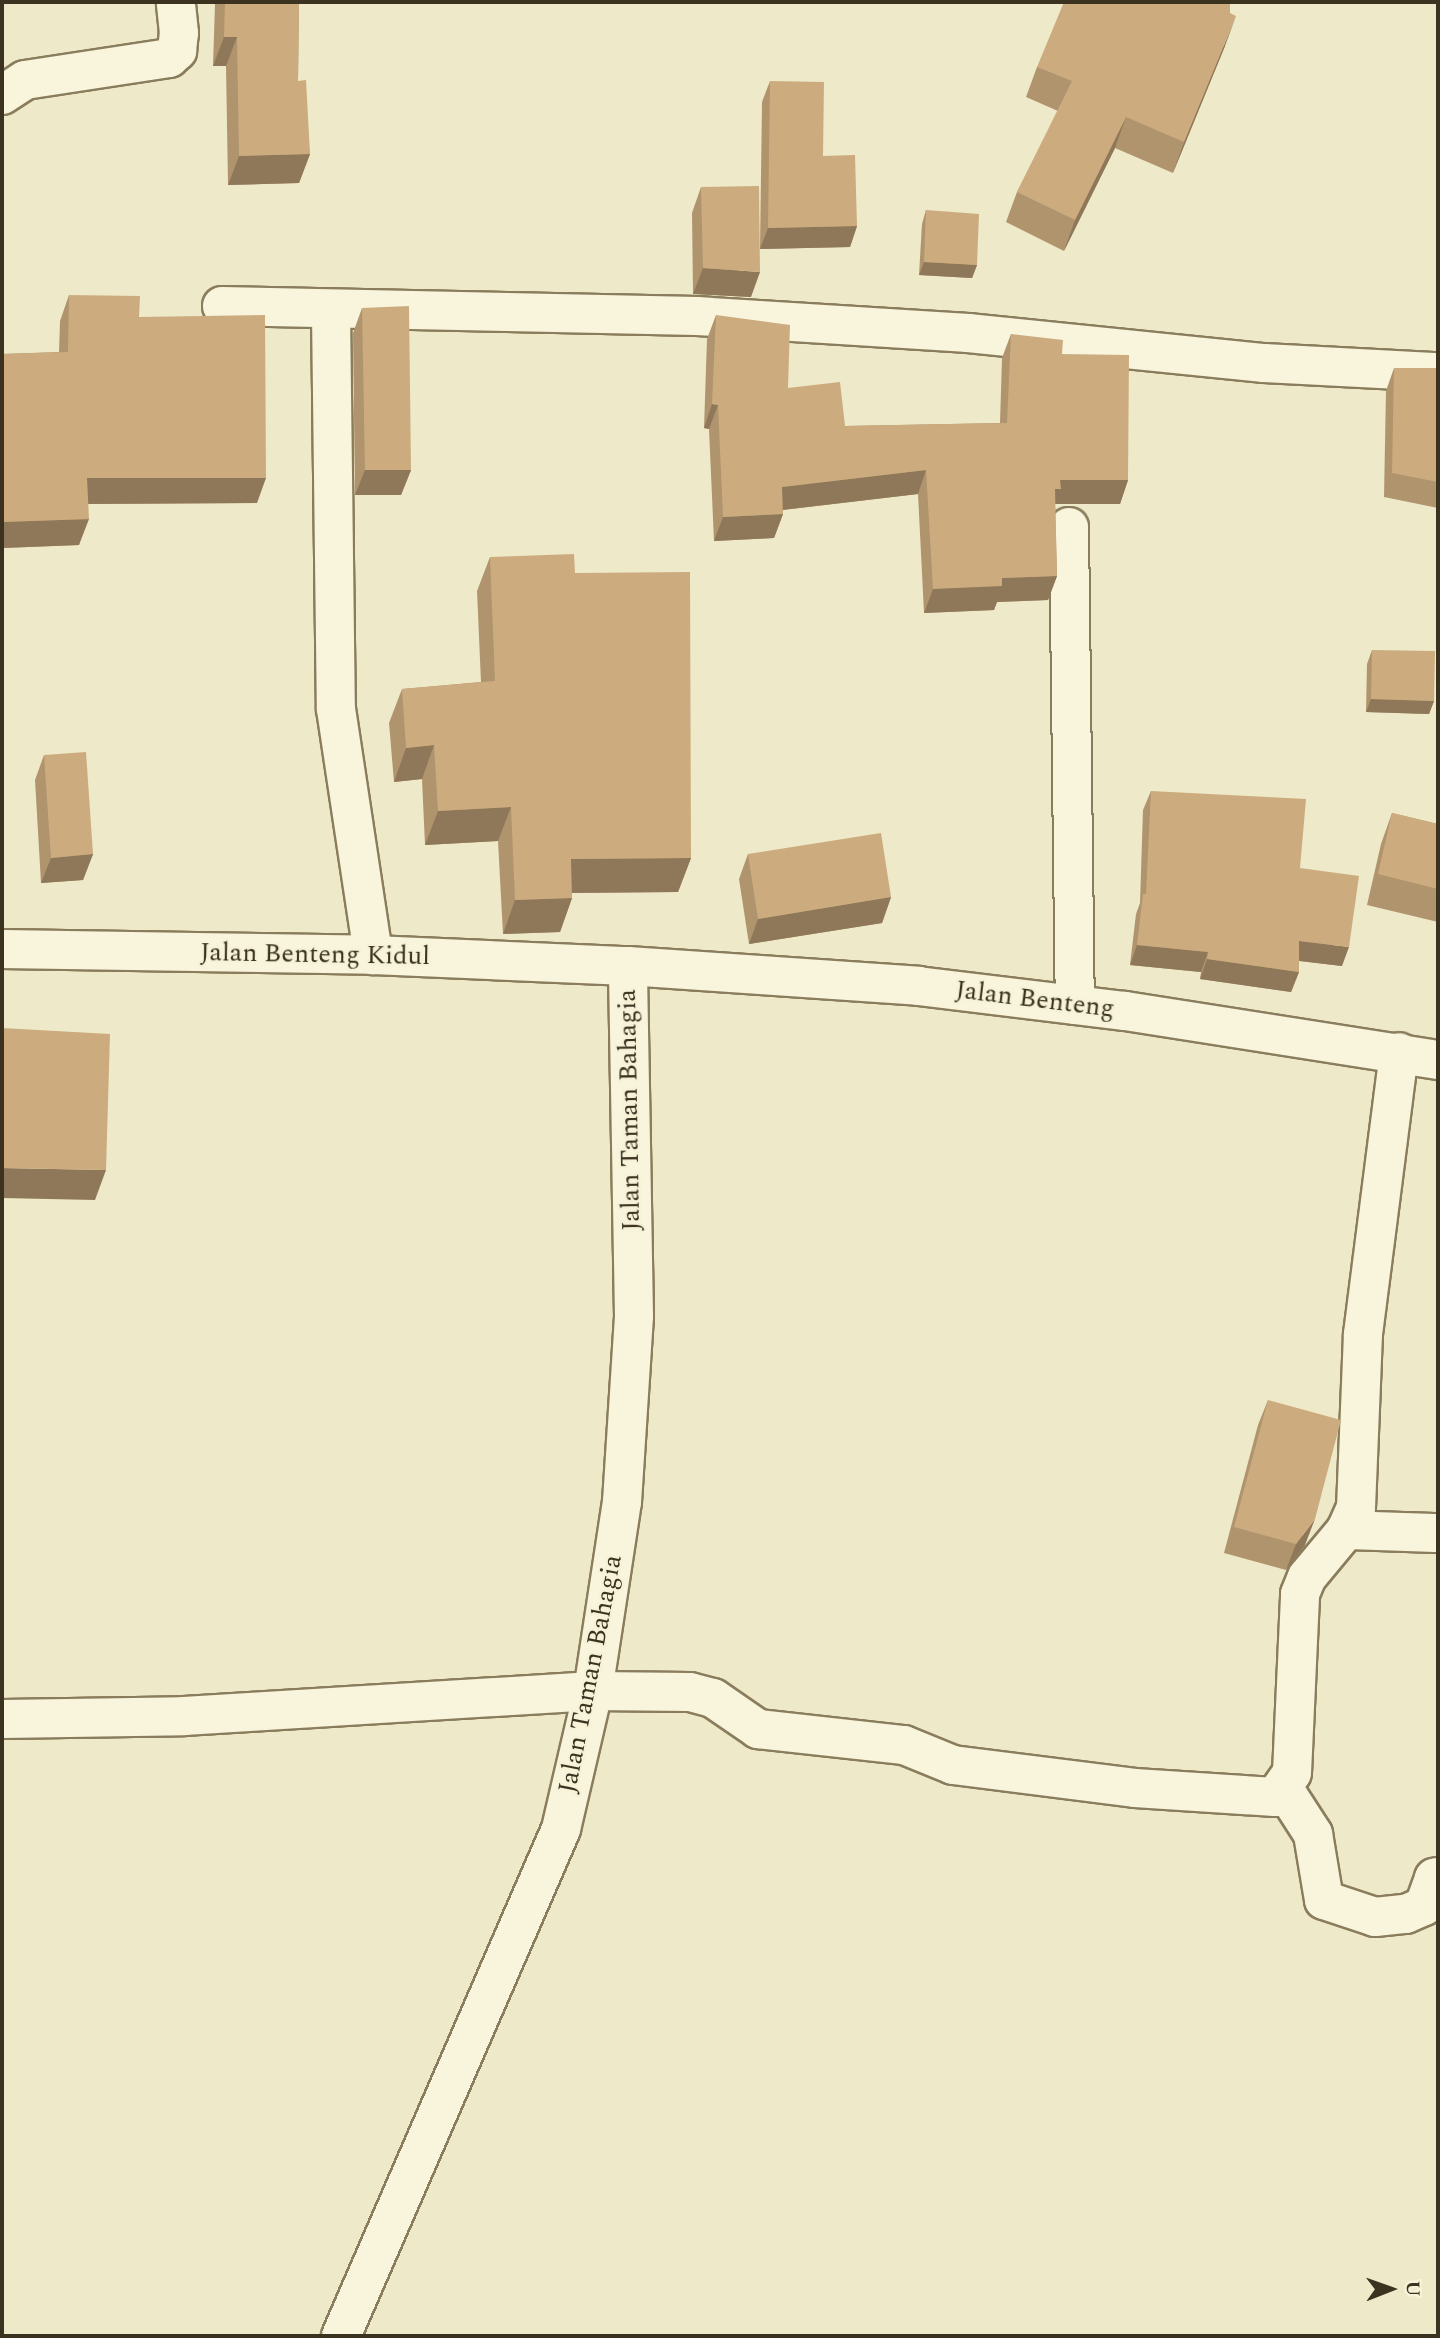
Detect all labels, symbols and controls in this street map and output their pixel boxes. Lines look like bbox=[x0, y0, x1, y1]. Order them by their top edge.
street label: Jalan Benteng Kidul bbox=[200, 937, 430, 973]
street label: Jalan Benteng bbox=[954, 975, 1116, 1025]
street label: Jalan Taman Bahagia bbox=[612, 989, 648, 1231]
street label: Jalan Taman Bahagia bbox=[553, 1552, 629, 1796]
north arrow bbox=[1356, 2254, 1426, 2324]
text: U bbox=[1398, 2280, 1427, 2297]

